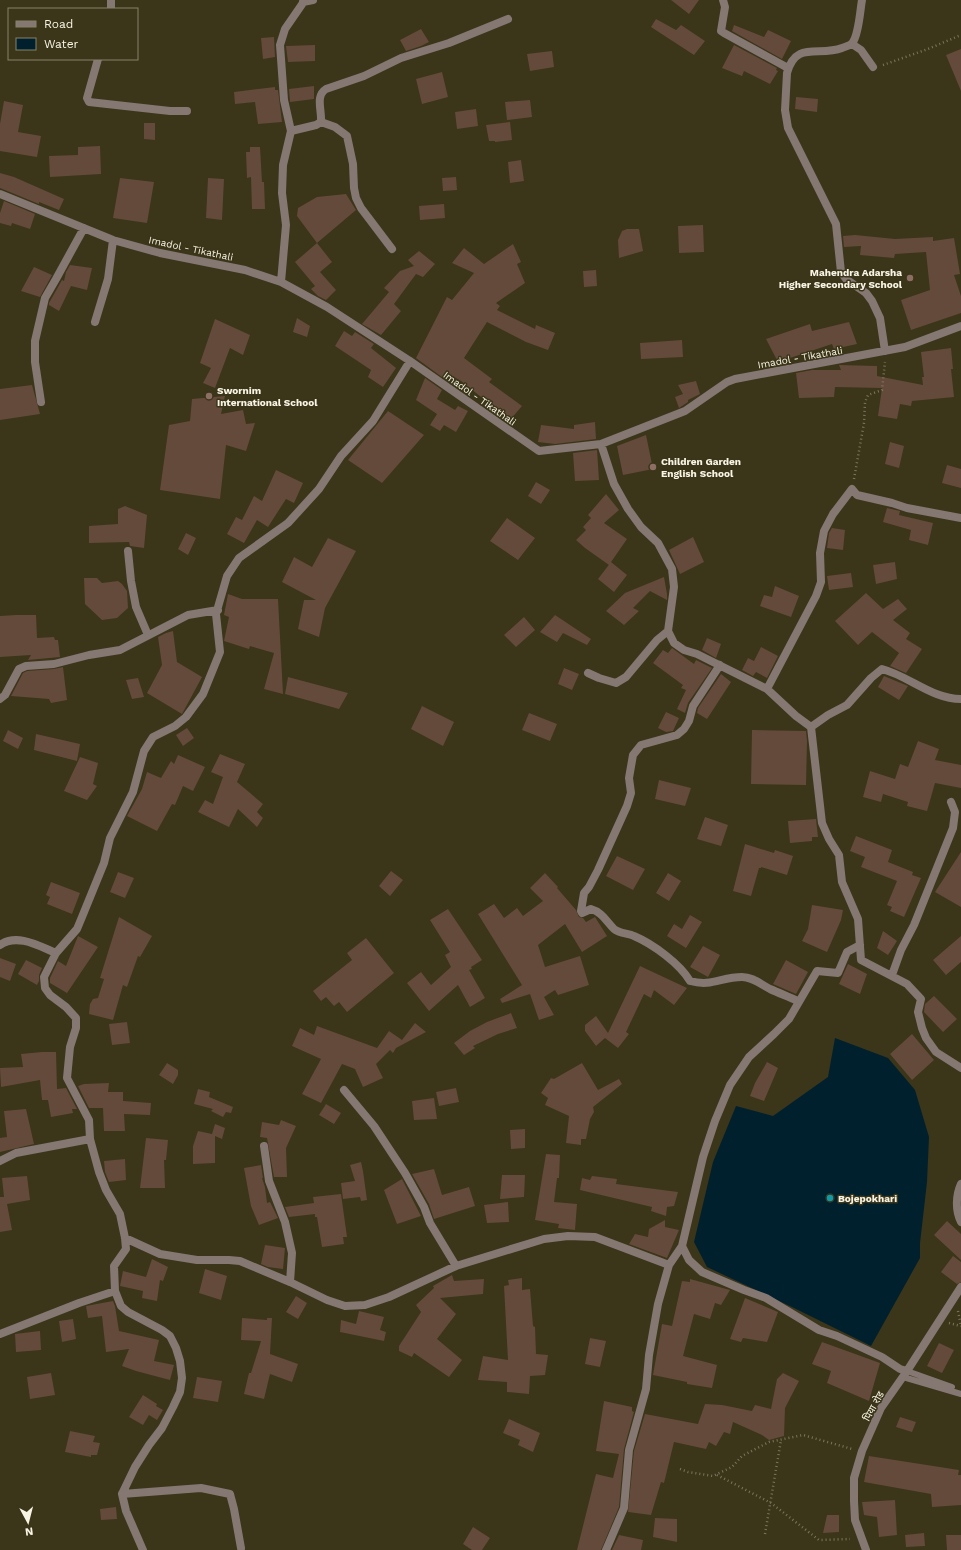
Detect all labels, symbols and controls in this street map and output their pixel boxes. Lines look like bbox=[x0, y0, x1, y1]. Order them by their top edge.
legend bbox=[8, 8, 138, 60]
text: Road bbox=[44, 17, 73, 31]
text: Water bbox=[44, 37, 79, 51]
street label: Imadol - Tikathali bbox=[148, 234, 234, 263]
place label: Mahendra Adarsha Higher Secondary School bbox=[779, 267, 903, 290]
marker: Mahendra Adarsha Higher Secondary School bbox=[905, 273, 915, 283]
street label: Imadol - Tikathali bbox=[757, 345, 843, 370]
street label: Imadol - Tikathali bbox=[441, 369, 518, 428]
place label: Swornim International School bbox=[217, 385, 318, 408]
marker: Swornim International School bbox=[204, 391, 214, 401]
place label: Children Garden English School bbox=[661, 456, 741, 479]
marker: Children Garden English School bbox=[648, 462, 658, 472]
marker: Bojepokhari bbox=[825, 1193, 835, 1203]
place label: Bojepokhari bbox=[838, 1193, 897, 1204]
street label: पिया रोड bbox=[861, 1389, 886, 1423]
north arrow bbox=[8, 1502, 48, 1542]
text: N bbox=[24, 1524, 34, 1538]

